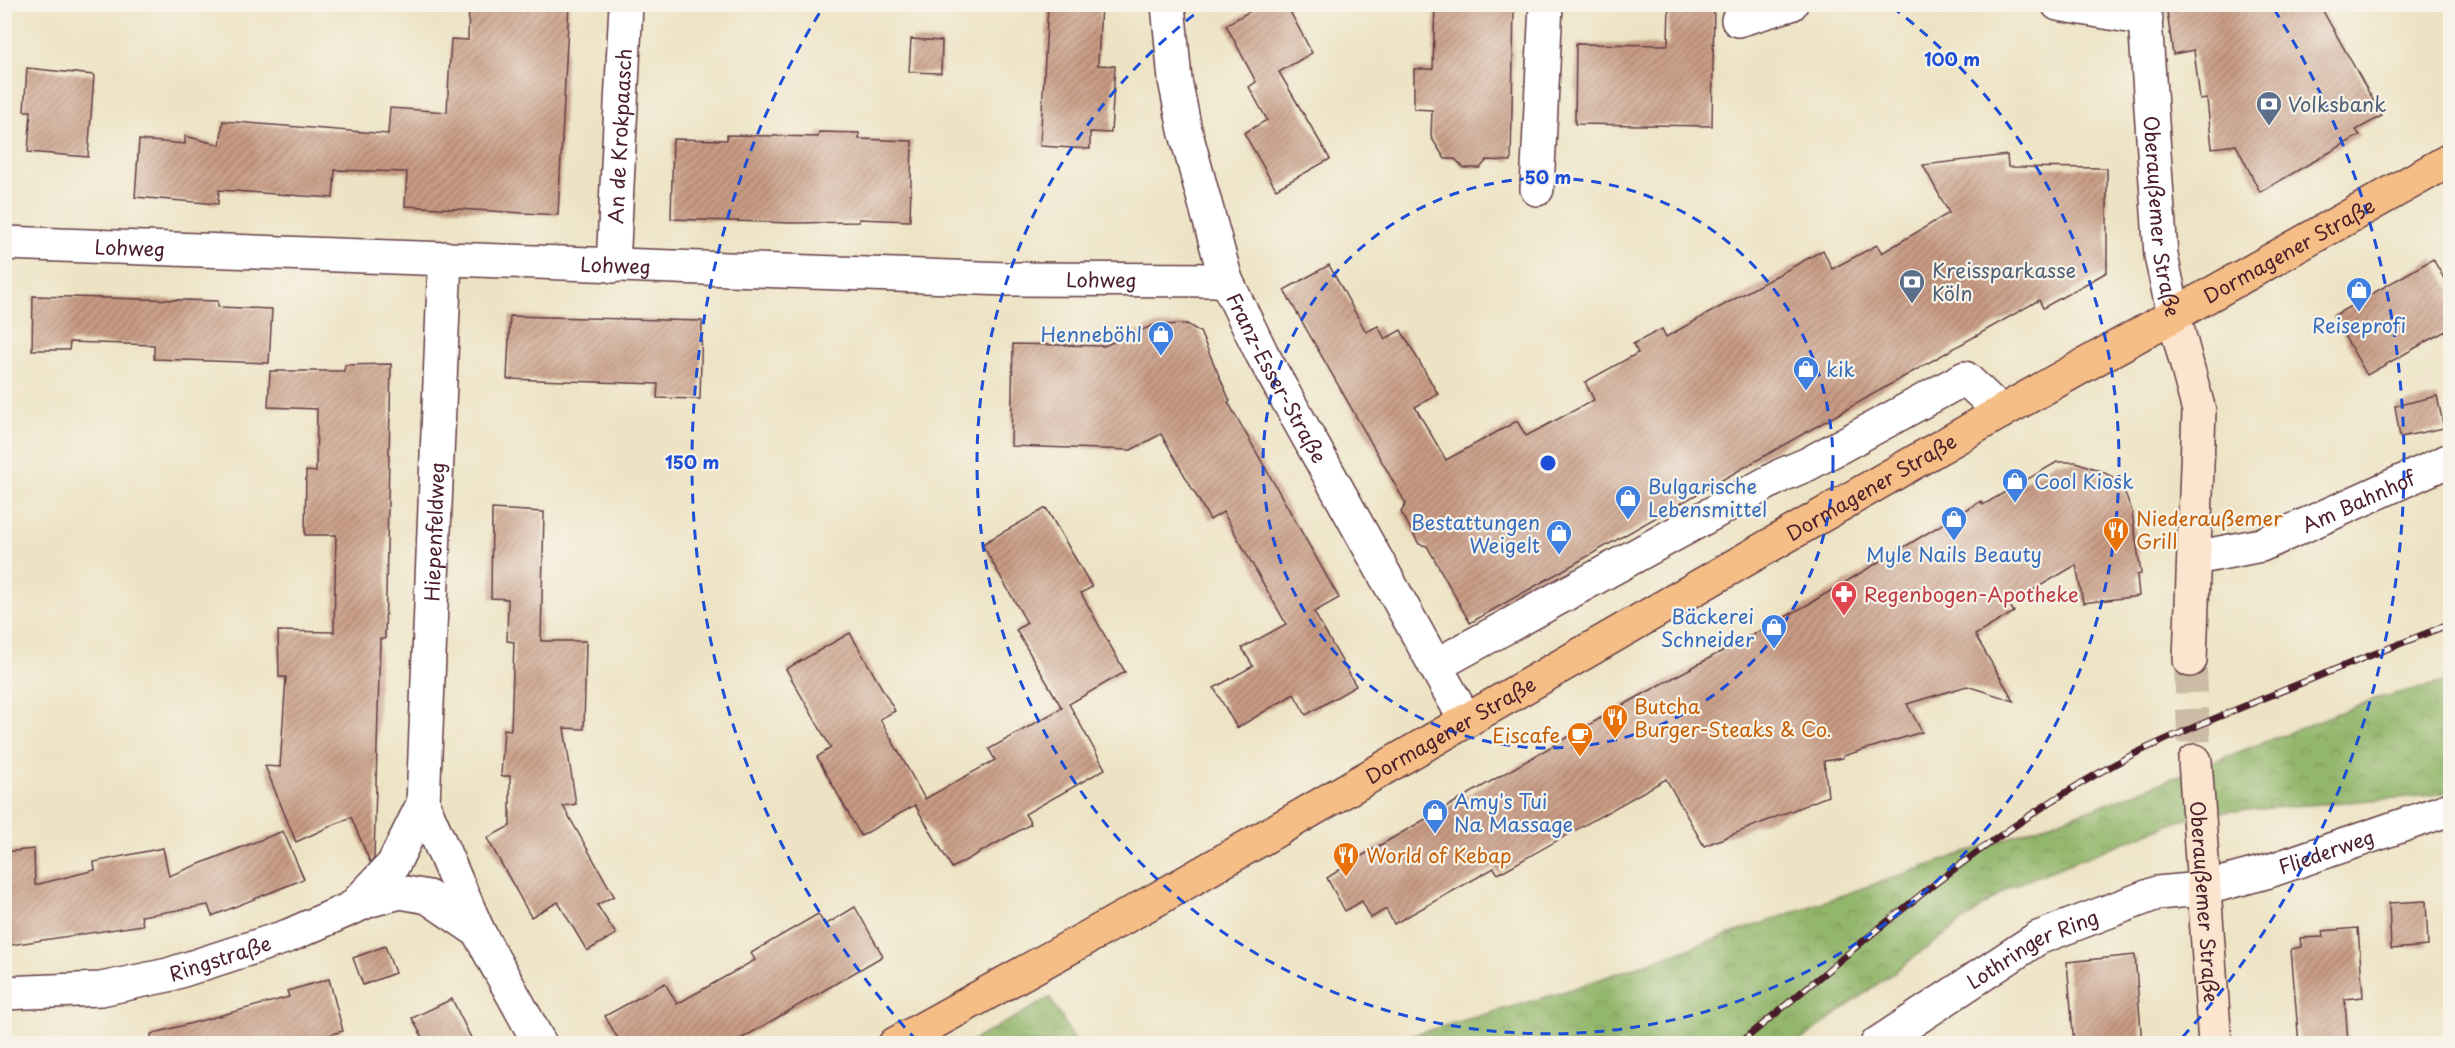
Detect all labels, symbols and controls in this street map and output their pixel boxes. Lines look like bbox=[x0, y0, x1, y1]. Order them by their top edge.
text: 100 m bbox=[1924, 45, 1980, 72]
street label: An de Krokpaasch bbox=[600, 48, 639, 225]
bank icon: Volksbank bbox=[2254, 89, 2284, 127]
place label: Volksbank bbox=[2288, 89, 2386, 119]
street label: Oberaußemer Straße bbox=[2137, 115, 2189, 319]
text: 50 m bbox=[1525, 163, 1571, 190]
street label: Dormagener Straße bbox=[2198, 190, 2380, 311]
street label: Lohweg bbox=[94, 231, 166, 264]
street label: Lohweg bbox=[580, 249, 652, 281]
place label: Kreissparkasse Köln bbox=[1932, 255, 2076, 308]
street label: Lohweg bbox=[1066, 264, 1137, 295]
bank icon: Kreissparkasse Köln bbox=[1897, 267, 1927, 305]
shop icon: Reiseprofi bbox=[2344, 275, 2374, 313]
street label: Franz-Esser-Straße bbox=[1219, 287, 1335, 468]
place label: Reiseprofi bbox=[2312, 310, 2406, 340]
place label: Henneböhl bbox=[1041, 319, 1142, 349]
shop icon: Henneböhl bbox=[1146, 319, 1176, 357]
shop icon: kik bbox=[1791, 354, 1821, 392]
place label: kik bbox=[1826, 354, 1855, 384]
street label: Dormagener Straße bbox=[1780, 426, 1962, 548]
text: 150 m bbox=[665, 448, 719, 475]
centre of rings bbox=[1538, 453, 1558, 473]
street label: Hiepenfeldweg bbox=[416, 461, 452, 602]
street label: Am Bahnhof bbox=[2297, 462, 2421, 540]
shop icon: Cool Kiosk bbox=[2000, 466, 2030, 504]
place label: Cool Kiosk bbox=[2034, 466, 2134, 496]
place label: Bulgarische Lebensmittel bbox=[1648, 471, 1767, 524]
shop icon: Bulgarische Lebensmittel bbox=[1613, 483, 1643, 521]
place label: Niederaußemer Grill bbox=[2136, 503, 2283, 556]
shop icon: Myle Nails Beauty bbox=[1939, 504, 1969, 542]
place label: Bestattungen Weigelt bbox=[1411, 507, 1540, 560]
restaurant icon: Niederaußemer Grill bbox=[2101, 515, 2131, 553]
shop icon: Bestattungen Weigelt bbox=[1544, 518, 1574, 556]
place label: Myle Nails Beauty bbox=[1866, 539, 2042, 569]
pharmacy icon: Regenbogen-Apotheke bbox=[1829, 579, 1859, 617]
place label: Regenbogen-Apotheke bbox=[1864, 579, 2079, 609]
place label: Bäckerei Schneider bbox=[1661, 601, 1755, 654]
shop icon: Bäckerei Schneider bbox=[1759, 612, 1789, 650]
street label: Dormagener Straße bbox=[1359, 669, 1541, 791]
place label: Butcha Burger-Steaks & Co. bbox=[1634, 691, 1832, 744]
restaurant icon: Butcha Burger-Steaks & Co. bbox=[1600, 702, 1630, 740]
place label: Eiscafe bbox=[1492, 720, 1560, 750]
cafe icon: Eiscafe bbox=[1565, 720, 1595, 758]
place label: Amy's Tui Na Massage bbox=[1454, 786, 1573, 839]
shop icon: Amy's Tui Na Massage bbox=[1420, 797, 1450, 835]
street label: Oberaußemer Straße bbox=[2183, 800, 2227, 1004]
street label: Fliederweg bbox=[2274, 821, 2378, 882]
restaurant icon: World of Kebap bbox=[1331, 840, 1361, 878]
place label: World of Kebap bbox=[1366, 840, 1512, 870]
street label: Lothringer Ring bbox=[1960, 902, 2103, 996]
street label: Ringstraße bbox=[165, 928, 275, 989]

